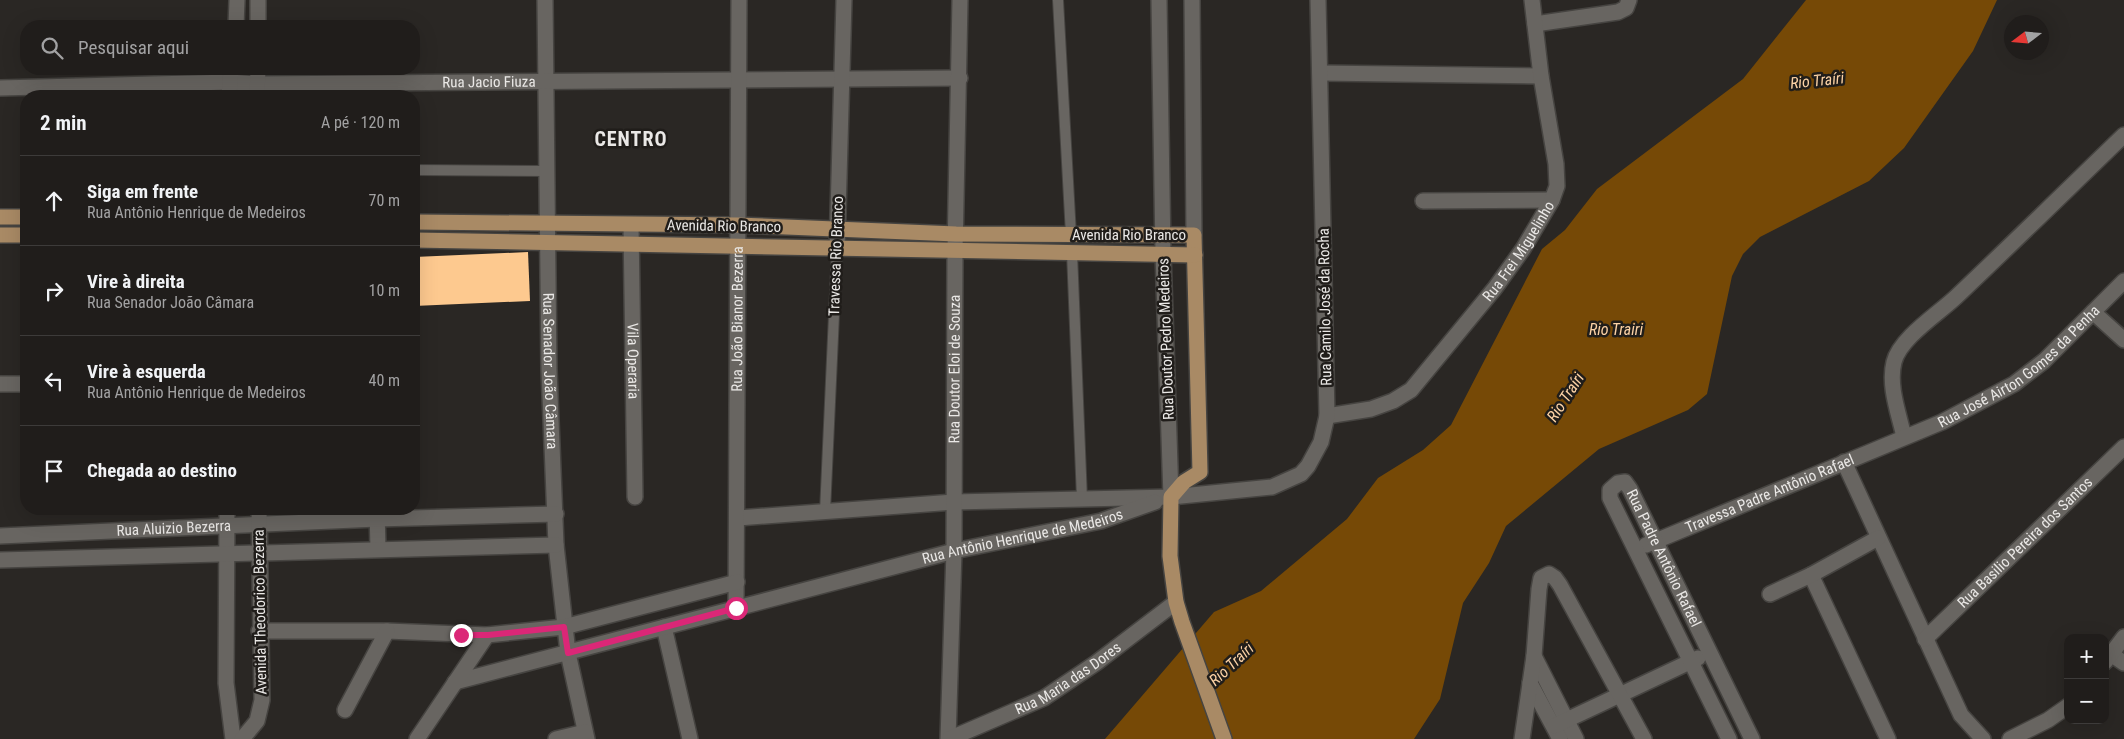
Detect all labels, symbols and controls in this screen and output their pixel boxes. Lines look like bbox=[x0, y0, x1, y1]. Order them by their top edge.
north arrow bbox=[2004, 15, 2049, 60]
search box bbox=[20, 20, 420, 75]
icon: search bbox=[38, 34, 66, 62]
text: Pesquisar aqui bbox=[78, 36, 189, 59]
water label: Rio Traíri bbox=[1789, 68, 1845, 93]
street label: Rua Jacio Fiuza bbox=[442, 73, 536, 91]
text: 2 min bbox=[40, 111, 87, 135]
text: A pé · 120 m bbox=[321, 113, 400, 132]
district label: CENTRO bbox=[594, 127, 668, 151]
text: Siga em frente bbox=[87, 180, 198, 203]
icon: ahead bbox=[40, 187, 68, 215]
text: 70 m bbox=[368, 191, 400, 210]
street label: Travessa Rio Branco bbox=[825, 196, 847, 316]
street label: Rua Frei Miguelinho bbox=[1479, 198, 1558, 305]
text: Rua Antônio Henrique de Medeiros bbox=[87, 203, 306, 222]
street label: Avenida Rio Branco bbox=[667, 216, 781, 236]
street label: Avenida Rio Branco bbox=[1072, 226, 1186, 244]
street label: Rua Camilo José da Rocha bbox=[1315, 228, 1335, 386]
street label: Rua João Bianor Bezerra bbox=[728, 246, 747, 392]
street label: Rua Doutor Pedro Medeiros bbox=[1154, 257, 1178, 420]
text: Vire à direita bbox=[87, 270, 185, 293]
icon: right bbox=[40, 277, 68, 305]
text: 10 m bbox=[368, 281, 400, 300]
street label: Rua Senador João Câmara bbox=[539, 292, 561, 450]
text: Rua Senador João Câmara bbox=[87, 293, 254, 312]
street label: Rua Doutor Eloi de Souza bbox=[945, 295, 964, 444]
street label: Rua José Airton Gomes da Penha bbox=[1935, 302, 2103, 432]
water label: Rio Trairi bbox=[1589, 320, 1643, 339]
street label: Vila Operaria bbox=[623, 323, 643, 399]
text: Vire à esquerda bbox=[87, 360, 206, 383]
icon: left bbox=[40, 367, 68, 395]
water label: Rio Traíri bbox=[1543, 369, 1588, 425]
text: 40 m bbox=[368, 371, 400, 390]
text: Rua Antônio Henrique de Medeiros bbox=[87, 383, 306, 402]
street label: Travessa Padre Antônio Rafael bbox=[1683, 451, 1857, 537]
icon: arrive bbox=[40, 457, 68, 485]
text: Chegada ao destino bbox=[87, 459, 237, 482]
street label: Rua Basilio Pereira dos Santos bbox=[1954, 473, 2096, 612]
street label: Rua Padre Antônio Rafael bbox=[1623, 486, 1705, 630]
street label: Rua Antônio Henrique de Medeiros bbox=[920, 505, 1126, 568]
street label: Rua Aluizio Bezerra bbox=[116, 517, 231, 540]
street label: Avenida Theodorico Bezerra bbox=[250, 529, 270, 695]
route start bbox=[725, 597, 748, 620]
route end bbox=[450, 624, 473, 647]
map controls bbox=[2064, 634, 2109, 724]
button: + bbox=[2064, 634, 2109, 679]
street label: Rua Maria das Dores bbox=[1012, 638, 1125, 718]
water label: Rio Traíri bbox=[1205, 639, 1258, 690]
button: − bbox=[2064, 679, 2109, 724]

